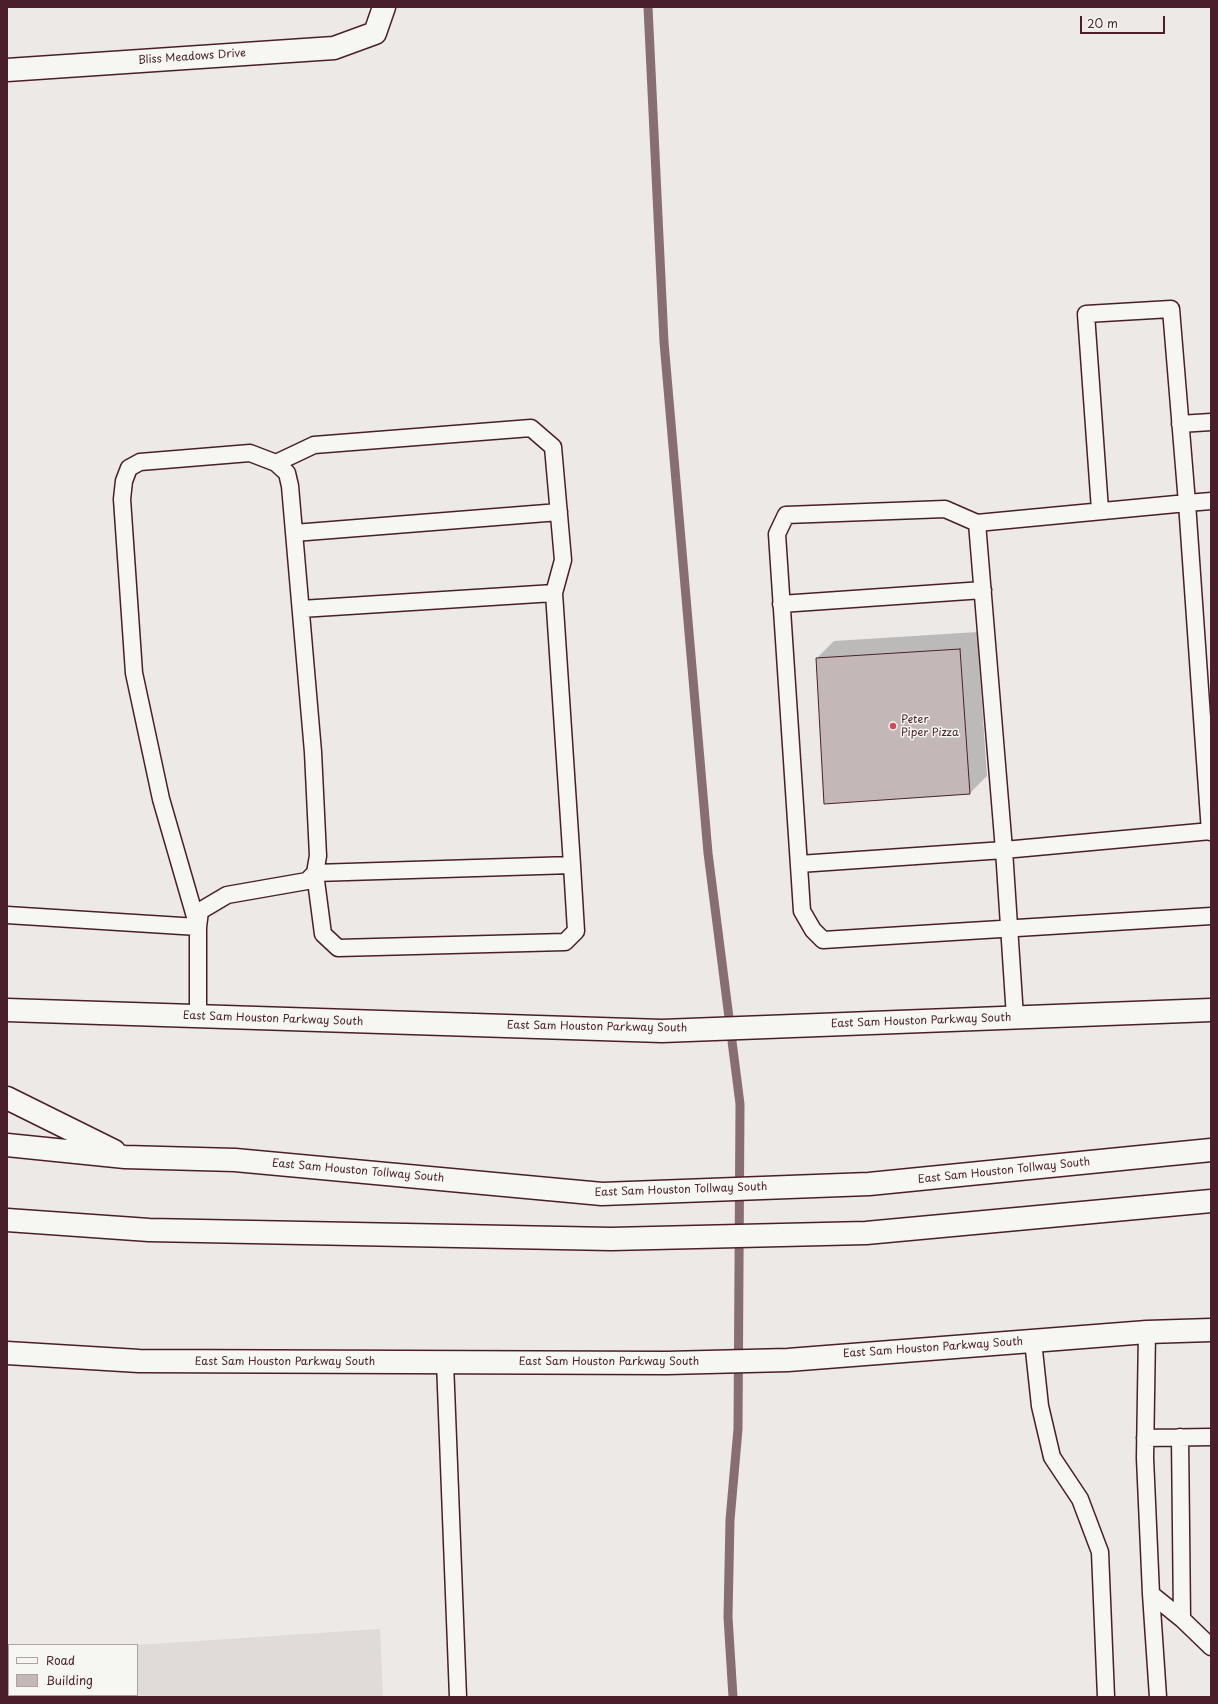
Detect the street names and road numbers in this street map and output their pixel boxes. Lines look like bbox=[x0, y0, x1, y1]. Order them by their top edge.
street label: Bliss Meadows Drive bbox=[138, 47, 246, 67]
street label: East Sam Houston Parkway South bbox=[183, 1009, 363, 1029]
street label: East Sam Houston Parkway South bbox=[831, 1011, 1011, 1031]
street label: East Sam Houston Parkway South bbox=[507, 1019, 687, 1035]
street label: East Sam Houston Tollway South bbox=[917, 1155, 1091, 1187]
street label: East Sam Houston Tollway South bbox=[271, 1157, 445, 1185]
street label: East Sam Houston Tollway South bbox=[594, 1180, 768, 1200]
street label: East Sam Houston Parkway South bbox=[843, 1335, 1023, 1361]
street label: East Sam Houston Parkway South bbox=[195, 1355, 375, 1369]
street label: East Sam Houston Parkway South bbox=[519, 1355, 699, 1369]

